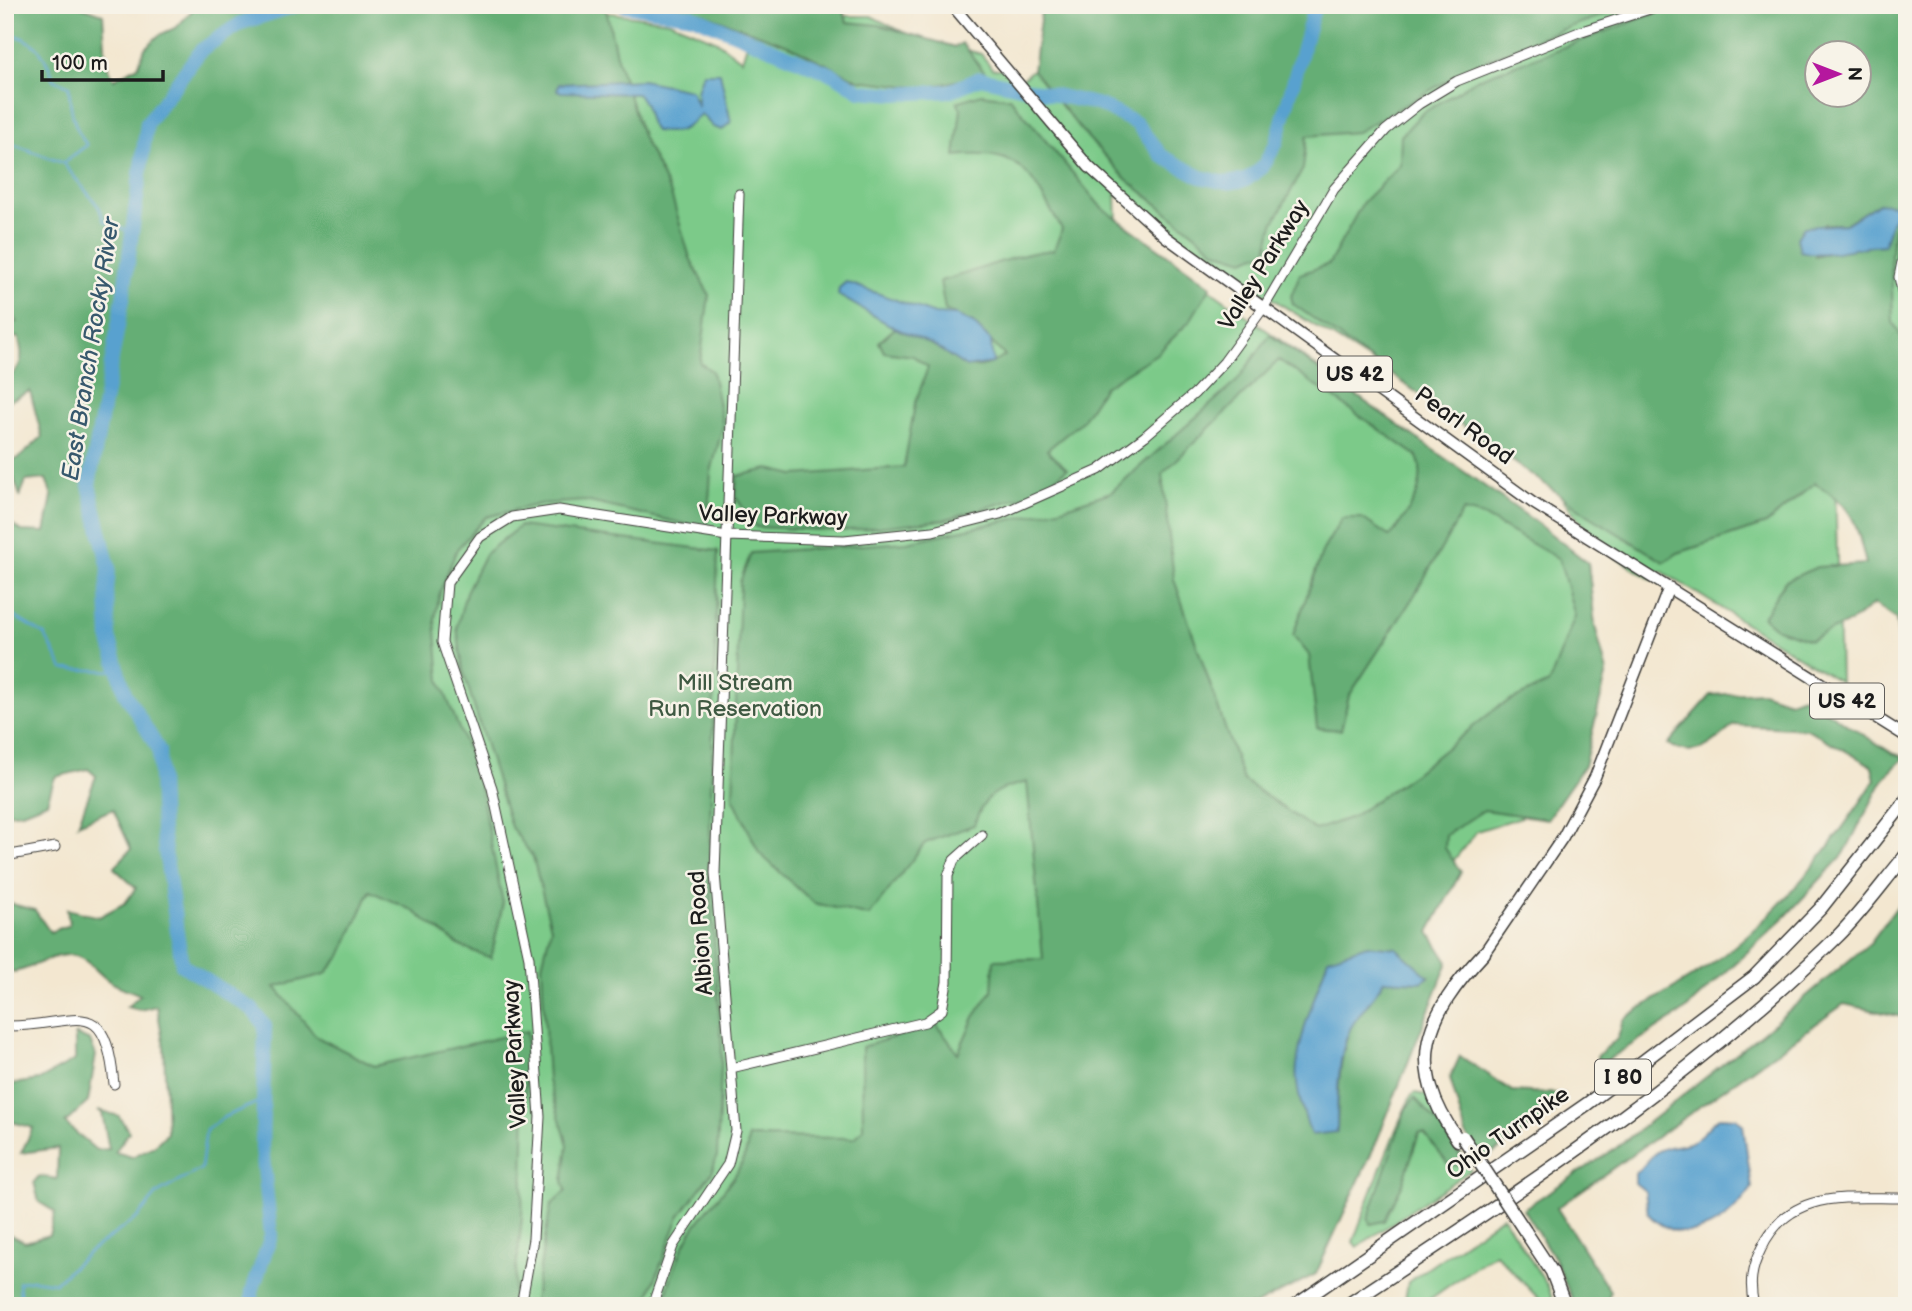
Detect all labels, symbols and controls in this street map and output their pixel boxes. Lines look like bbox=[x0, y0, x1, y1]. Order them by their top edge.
scale bar bbox=[42, 38, 163, 82]
north arrow bbox=[1804, 38, 1874, 108]
text: 100 m bbox=[52, 51, 108, 76]
text: N bbox=[1842, 67, 1865, 81]
street label: Valley Parkway bbox=[1213, 194, 1316, 336]
water label: East Branch Rocky River bbox=[56, 213, 126, 483]
road number: US 42 bbox=[1318, 356, 1392, 392]
street label: Pearl Road bbox=[1409, 381, 1519, 471]
street label: Valley Parkway bbox=[698, 499, 848, 533]
park label: Mill Stream Run Reservation bbox=[648, 669, 822, 723]
road number: US 42 bbox=[1810, 684, 1884, 718]
street label: Albion Road bbox=[683, 869, 719, 997]
street label: Valley Parkway bbox=[497, 978, 533, 1129]
road number: I 80 bbox=[1595, 1060, 1651, 1094]
street label: Ohio Turnpike bbox=[1441, 1080, 1575, 1186]

